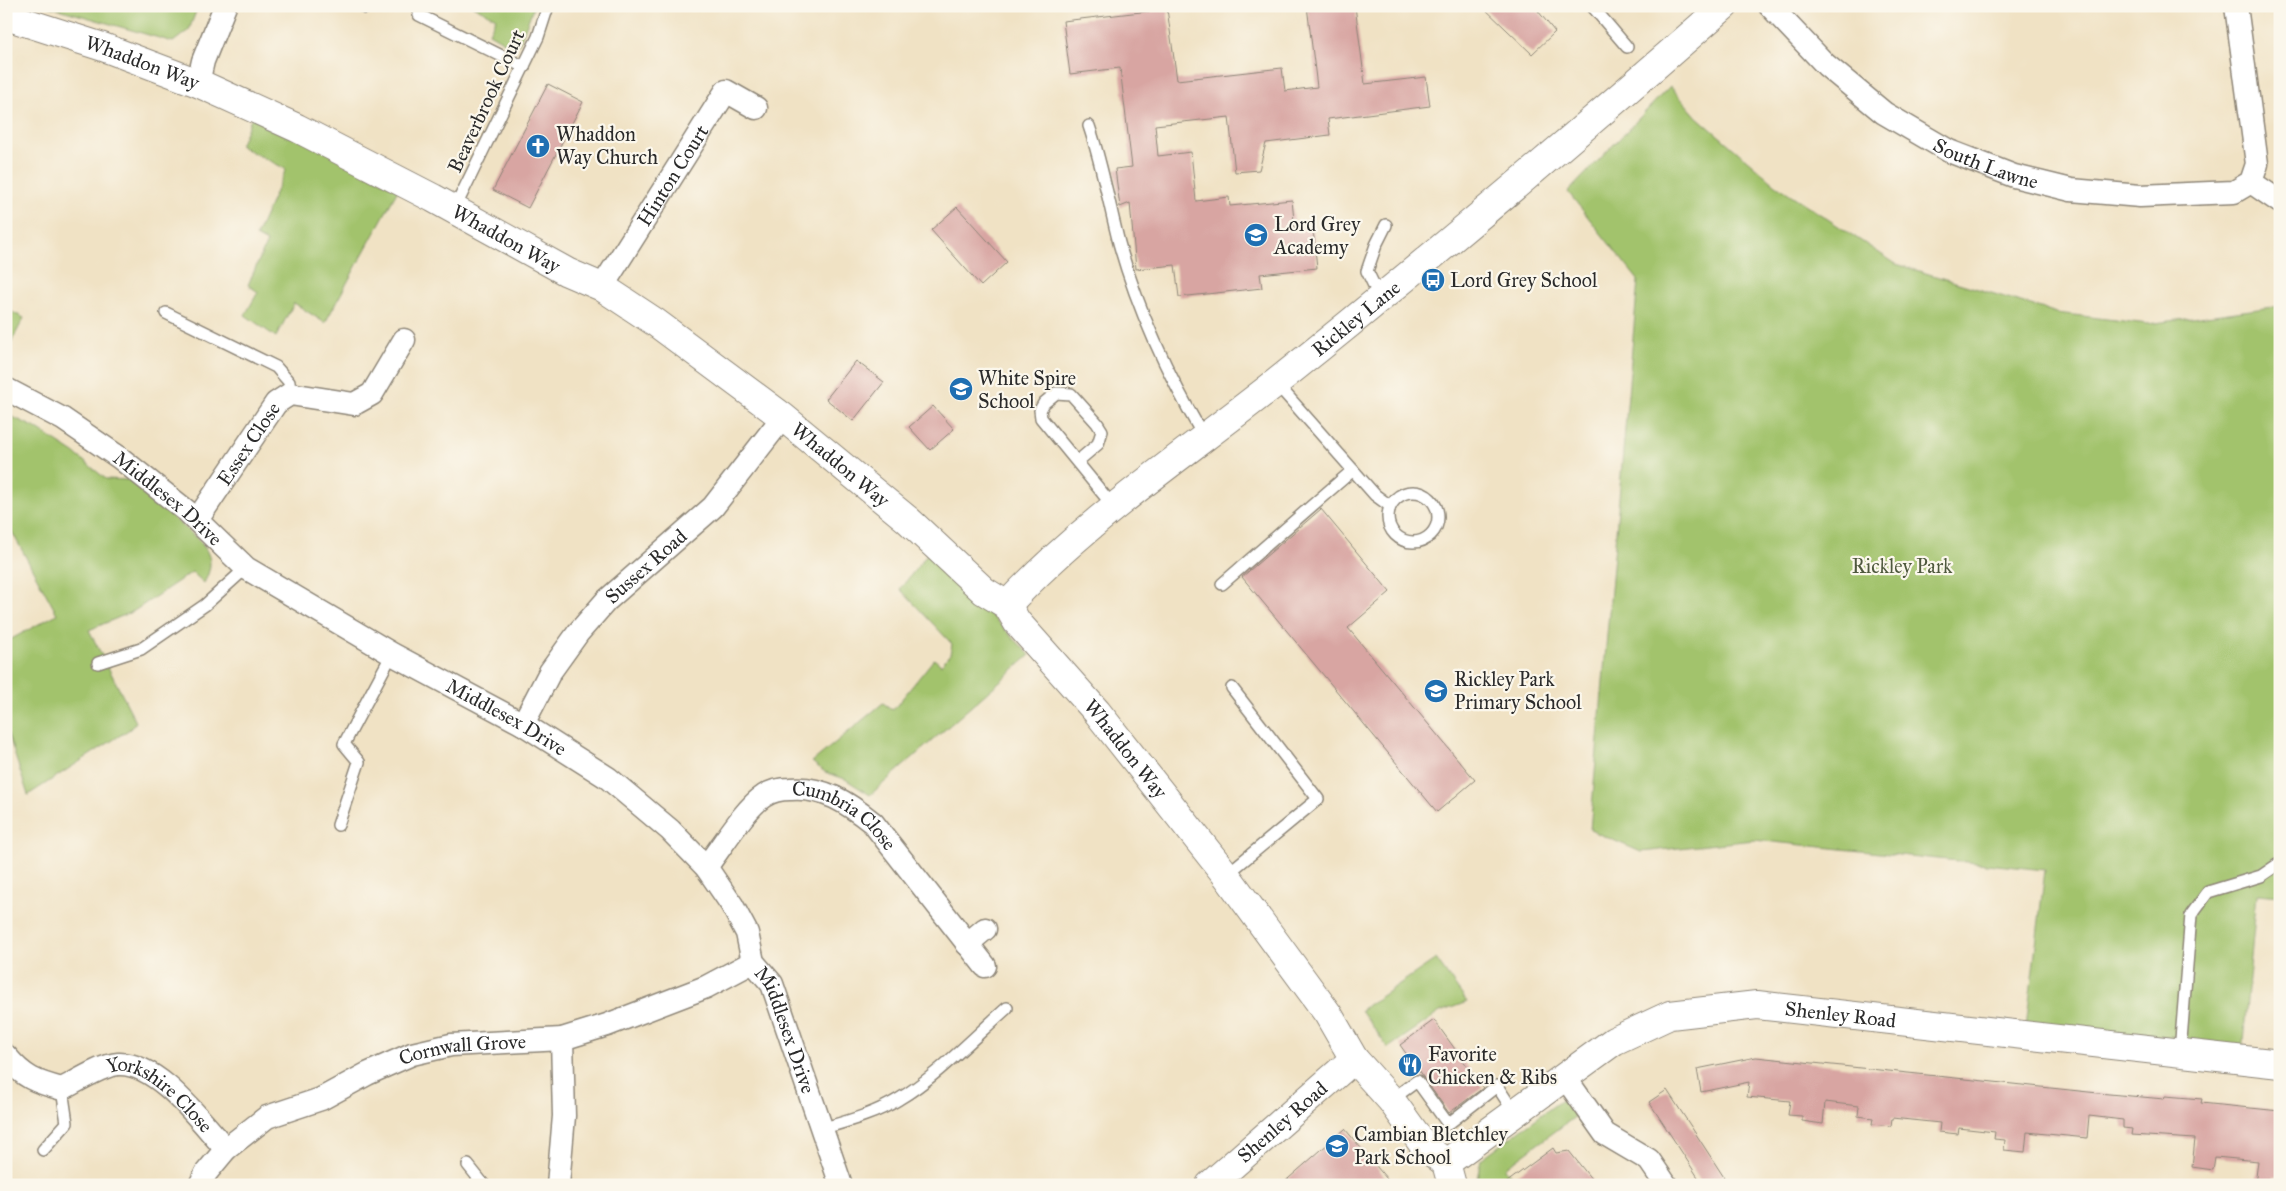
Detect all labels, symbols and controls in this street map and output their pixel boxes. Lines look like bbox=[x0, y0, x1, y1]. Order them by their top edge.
street label: Beaverbrook Court bbox=[442, 26, 530, 176]
street label: Whaddon Way bbox=[82, 30, 203, 95]
street label: Hinton Court bbox=[632, 120, 713, 231]
place label: Whaddon Way Church bbox=[556, 122, 658, 169]
church icon: Whaddon Way Church bbox=[525, 133, 551, 159]
street label: South Lawne bbox=[1929, 133, 2041, 194]
street label: Whaddon Way bbox=[448, 199, 565, 278]
place label: Lord Grey Academy bbox=[1273, 212, 1361, 259]
school or university icon: Lord Grey Academy bbox=[1243, 222, 1269, 248]
bus stop icon: Lord Grey School bbox=[1420, 267, 1446, 293]
place label: Lord Grey School bbox=[1450, 268, 1598, 292]
street label: Rickley Lane bbox=[1307, 275, 1405, 361]
place label: White Spire School bbox=[978, 366, 1076, 413]
school or university icon: White Spire School bbox=[948, 376, 974, 402]
street label: Essex Close bbox=[212, 398, 285, 490]
street label: Whaddon Way bbox=[787, 417, 895, 512]
street label: Middlesex Drive bbox=[109, 446, 227, 551]
street label: Sussex Road bbox=[600, 524, 692, 608]
park label: Rickley Park bbox=[1852, 554, 1953, 578]
place label: Rickley Park Primary School bbox=[1454, 667, 1582, 714]
street label: Middlesex Drive bbox=[442, 673, 571, 761]
school or university icon: Rickley Park Primary School bbox=[1423, 678, 1449, 704]
street label: Whaddon Way bbox=[1079, 694, 1173, 804]
street label: Cumbria Close bbox=[792, 777, 902, 855]
street label: Middlesex Drive bbox=[750, 961, 821, 1096]
street label: Shenley Road bbox=[1784, 996, 1897, 1033]
street label: Cornwall Grove bbox=[395, 1029, 527, 1070]
place label: Favorite Chicken & Ribs bbox=[1428, 1042, 1557, 1089]
street label: Yorkshire Close bbox=[104, 1051, 218, 1137]
restaurant icon: Favorite Chicken & Ribs bbox=[1397, 1052, 1423, 1078]
street label: Shenley Road bbox=[1232, 1076, 1332, 1168]
place label: Cambian Bletchley Park School bbox=[1354, 1122, 1509, 1169]
school or university icon: Cambian Bletchley Park School bbox=[1324, 1133, 1350, 1159]

